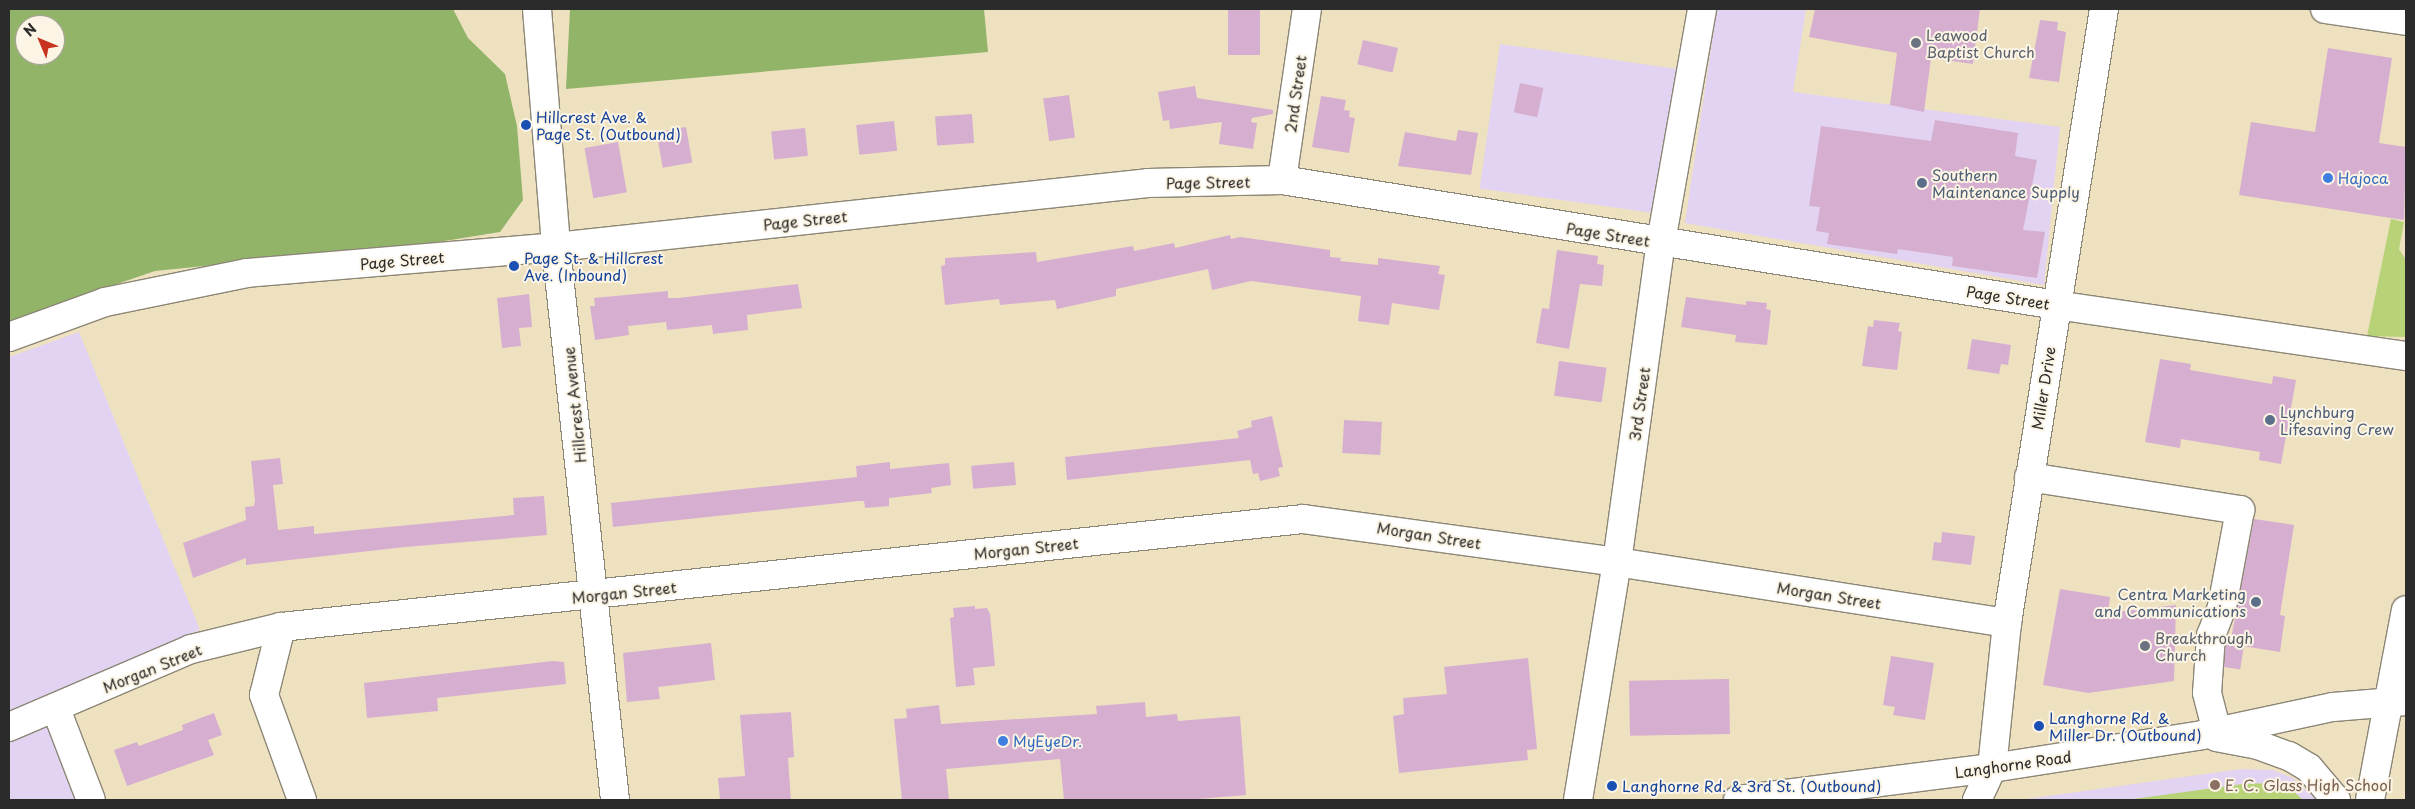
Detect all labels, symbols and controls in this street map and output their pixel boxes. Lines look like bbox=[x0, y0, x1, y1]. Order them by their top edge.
north arrow bbox=[15, 15, 65, 65]
text: N bbox=[18, 18, 41, 41]
place label: Leawood Baptist Church bbox=[1926, 25, 2035, 60]
marker: Leawood Baptist Church bbox=[1910, 37, 1922, 49]
street label: 2nd Street bbox=[1281, 54, 1309, 134]
place label: Hillcrest Ave. & Page St. (Outbound) bbox=[536, 107, 680, 142]
marker: Hillcrest Ave. & Page St. (Outbound) bbox=[520, 119, 532, 131]
place label: Southern Maintenance Supply bbox=[1932, 165, 2080, 200]
place label: Hajoca bbox=[2338, 169, 2388, 187]
street label: Page Street bbox=[1166, 172, 1250, 192]
marker: Hajoca bbox=[2322, 172, 2334, 184]
marker: Southern Maintenance Supply bbox=[1916, 177, 1928, 189]
street label: Page Street bbox=[762, 207, 848, 233]
street label: Page Street bbox=[1565, 219, 1651, 249]
street label: Page Street bbox=[359, 247, 445, 273]
place label: Page St. & Hillcrest Ave. (Inbound) bbox=[524, 248, 663, 283]
marker: Page St. & Hillcrest Ave. (Inbound) bbox=[508, 260, 520, 272]
street label: Page Street bbox=[1965, 282, 2051, 312]
street label: Miller Drive bbox=[2027, 344, 2059, 432]
street label: Hillcrest Avenue bbox=[559, 346, 589, 464]
street label: 3rd Street bbox=[1625, 366, 1653, 442]
place label: Lynchburg Lifesaving Crew bbox=[2280, 402, 2394, 437]
marker: Lynchburg Lifesaving Crew bbox=[2264, 414, 2276, 426]
street label: Morgan Street bbox=[1375, 518, 1483, 552]
street label: Morgan Street bbox=[973, 534, 1079, 562]
street label: Morgan Street bbox=[571, 578, 677, 606]
street label: Morgan Street bbox=[1775, 578, 1883, 612]
place label: Centra Marketing and Communications bbox=[2094, 584, 2246, 619]
marker: Centra Marketing and Communications bbox=[2250, 596, 2262, 608]
place label: Breakthrough Church bbox=[2155, 628, 2253, 663]
street label: Morgan Street bbox=[100, 640, 204, 696]
marker: Breakthrough Church bbox=[2139, 640, 2151, 652]
place label: Langhorne Rd. & Miller Dr. (Outbound) bbox=[2049, 708, 2204, 743]
marker: Langhorne Rd. & Miller Dr. (Outbound) bbox=[2033, 720, 2045, 732]
place label: MyEyeDr. bbox=[1013, 732, 1082, 750]
marker: MyEyeDr. bbox=[997, 735, 1009, 747]
street label: Langhorne Road bbox=[1953, 747, 2073, 781]
place label: E. C. Glass High School bbox=[2225, 776, 2393, 794]
place label: Langhorne Rd. & 3rd St. (Outbound) bbox=[1622, 777, 1885, 795]
marker: E. C. Glass High School bbox=[2209, 779, 2221, 791]
marker: Langhorne Rd. & 3rd St. (Outbound) bbox=[1606, 780, 1618, 792]

